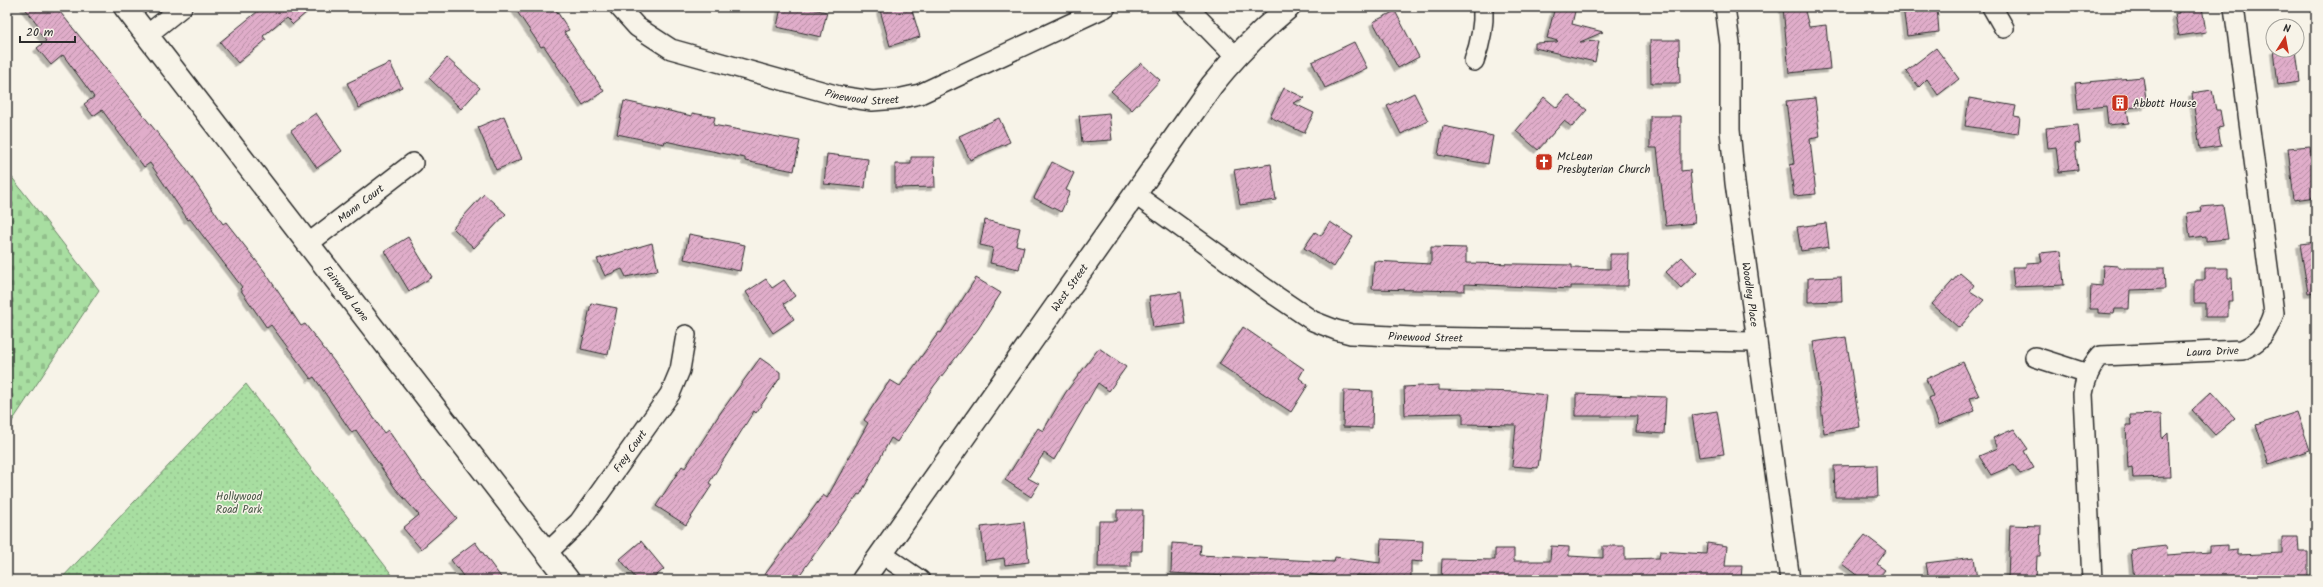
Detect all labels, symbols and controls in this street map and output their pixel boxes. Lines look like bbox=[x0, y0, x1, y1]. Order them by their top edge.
scale bar bbox=[20, 18, 75, 44]
north arrow bbox=[2265, 18, 2305, 58]
text: N bbox=[2282, 20, 2292, 39]
text: 20 m bbox=[26, 23, 54, 42]
street label: Pinewood Street bbox=[823, 84, 901, 111]
building icon: Abbott House bbox=[2110, 93, 2130, 113]
place label: Abbott House bbox=[2133, 95, 2196, 113]
place label: McLean Presbyterian Church bbox=[1557, 148, 1650, 179]
church icon: McLean Presbyterian Church bbox=[1534, 152, 1554, 172]
street label: Mann Court bbox=[334, 180, 389, 228]
street label: West Street bbox=[1047, 260, 1094, 316]
street label: Woodley Place bbox=[1736, 261, 1763, 328]
street label: Fairwood Lane bbox=[318, 262, 373, 326]
street label: Pinewood Street bbox=[1388, 328, 1464, 348]
street label: Laura Drive bbox=[2186, 342, 2239, 362]
street label: Frey Court bbox=[609, 426, 652, 476]
park label: Hollywood Road Park bbox=[216, 488, 263, 519]

